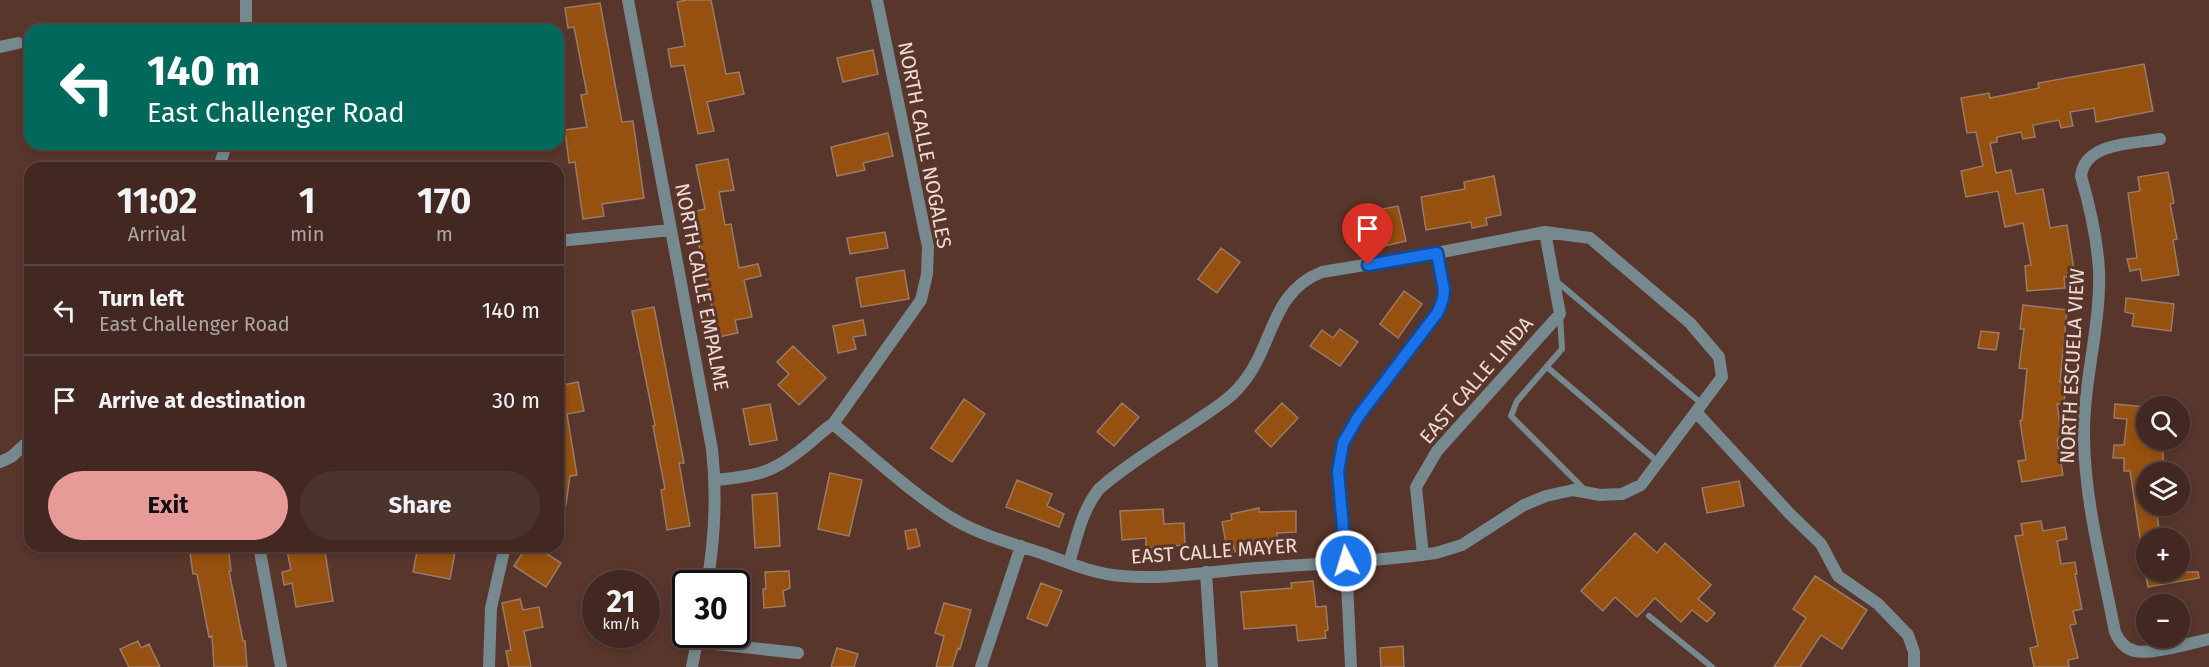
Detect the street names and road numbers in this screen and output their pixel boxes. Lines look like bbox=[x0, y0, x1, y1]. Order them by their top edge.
street label: NORTH CALLE NOGALES bbox=[893, 40, 957, 250]
street label: NORTH CALLE EMPALME bbox=[670, 181, 734, 393]
street label: NORTH ESCUELA VIEW bbox=[2055, 267, 2089, 464]
street label: EAST CALLE LINDA bbox=[1414, 311, 1538, 448]
street label: EAST CALLE MAYER bbox=[1130, 533, 1298, 569]

